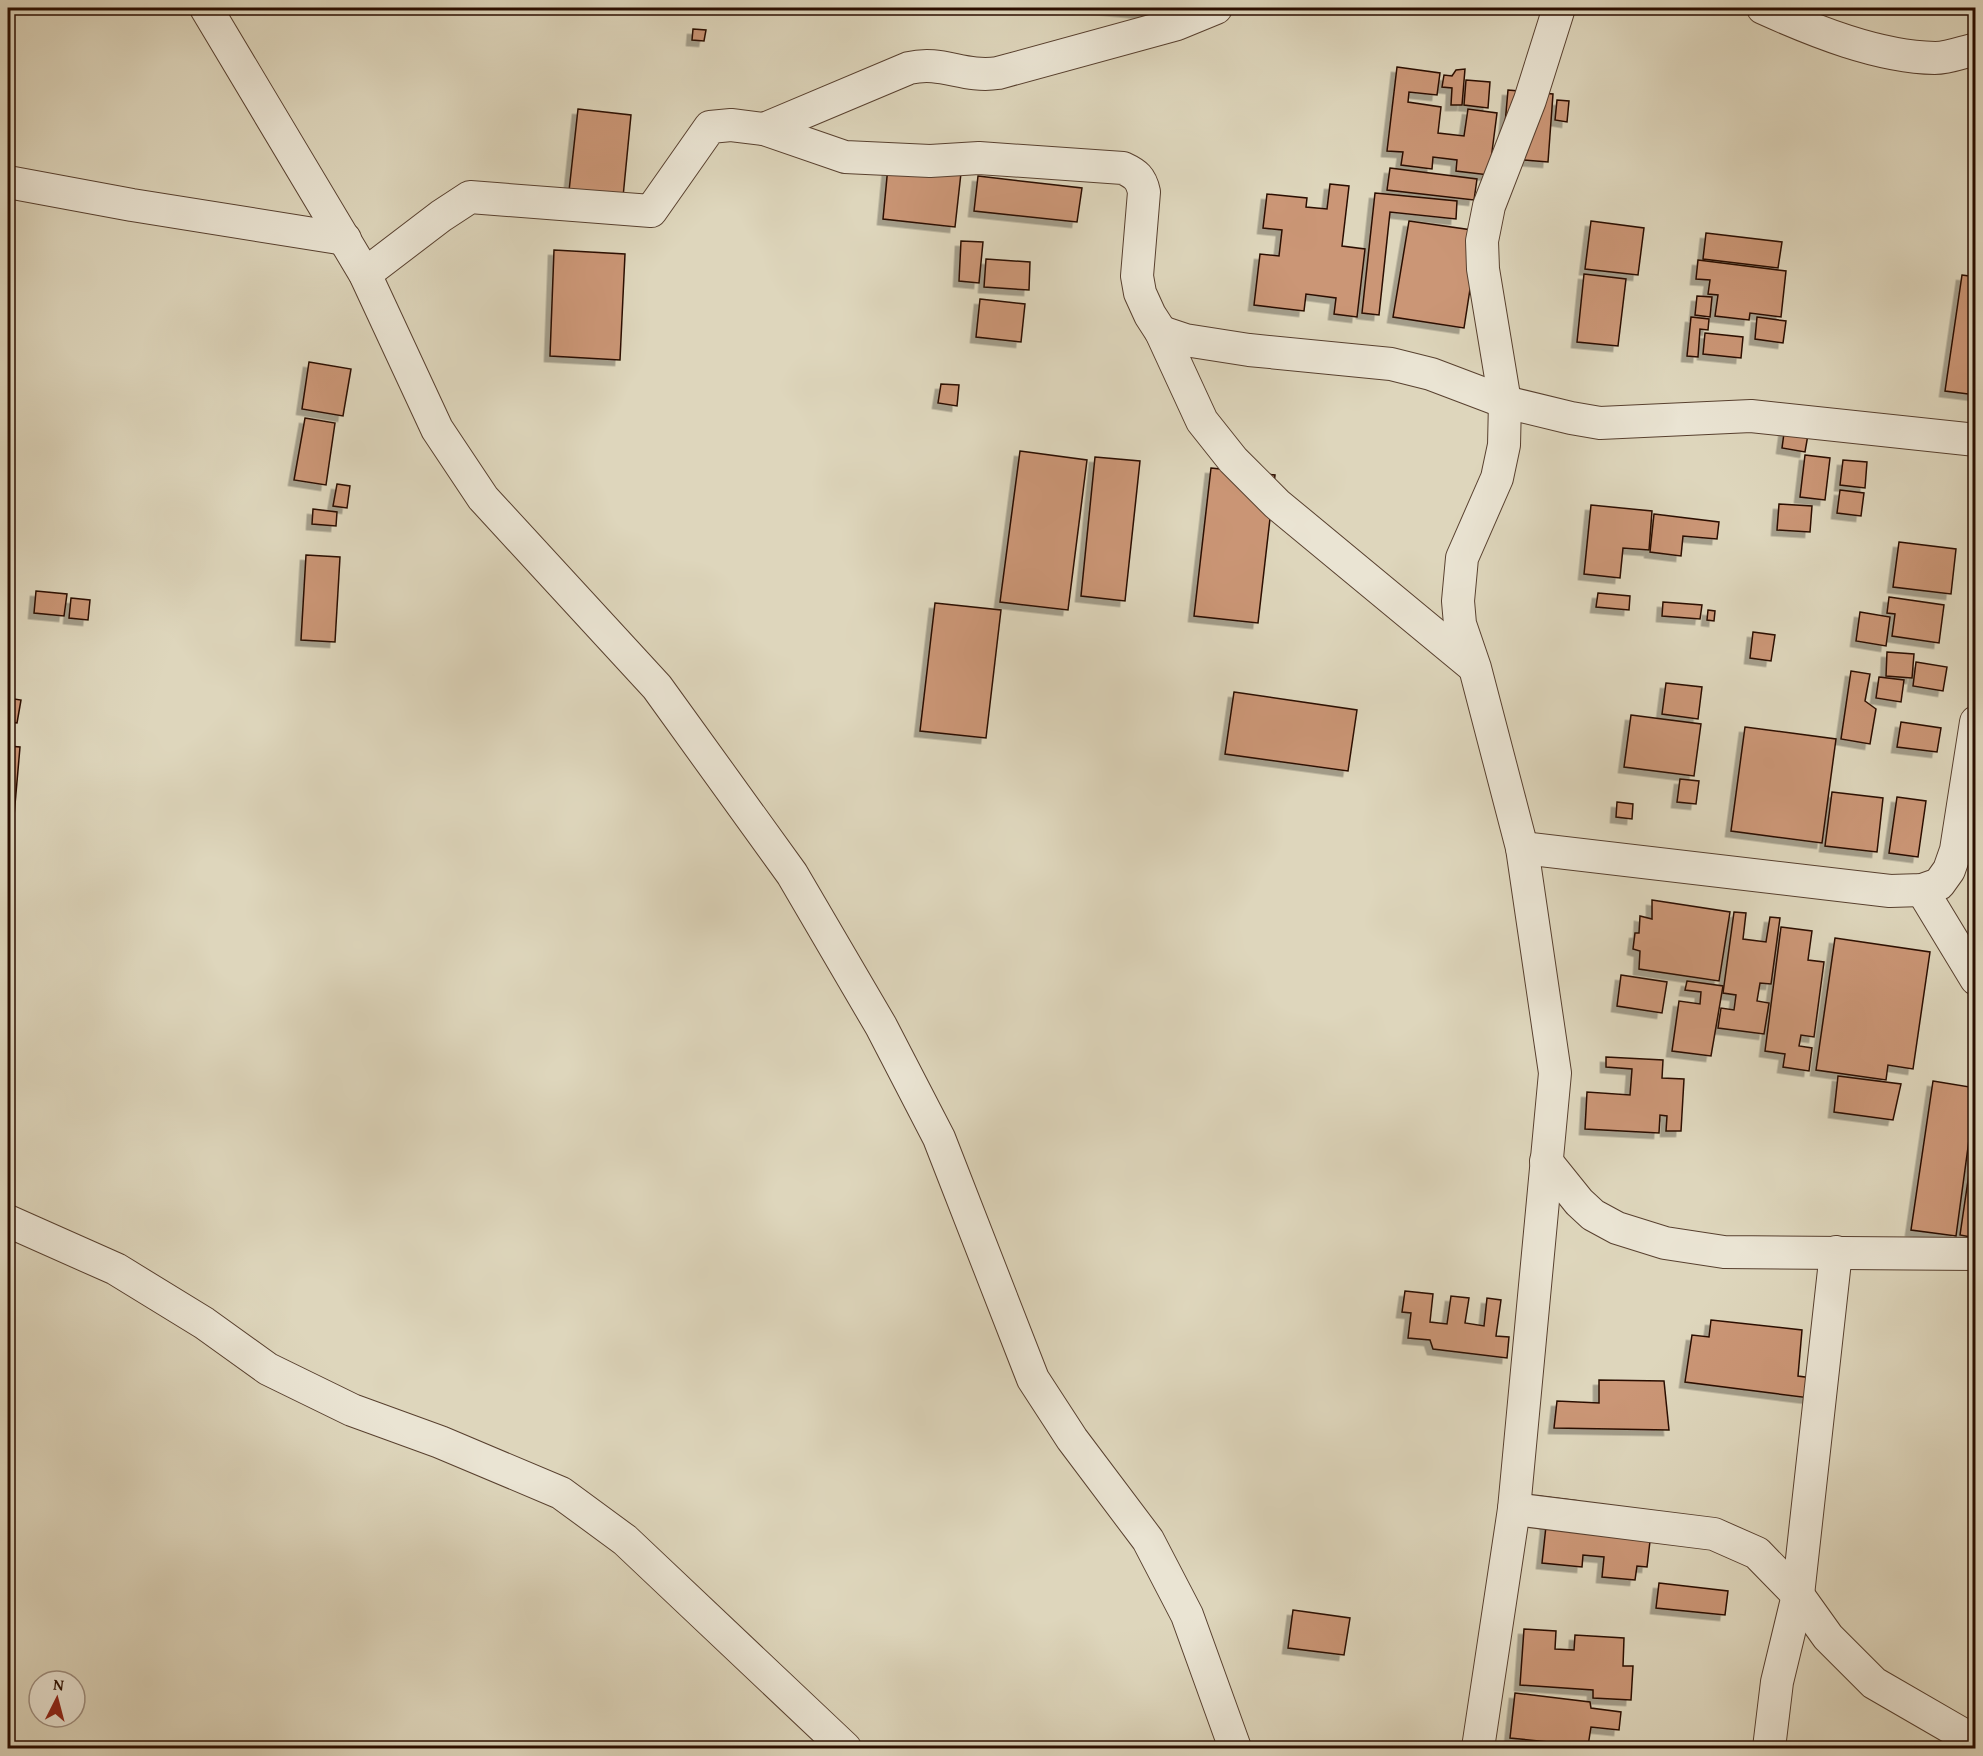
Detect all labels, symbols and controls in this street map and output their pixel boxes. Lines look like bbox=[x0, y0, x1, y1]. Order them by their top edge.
north arrow bbox=[27, 1669, 87, 1729]
text: N bbox=[52, 1672, 65, 1697]

